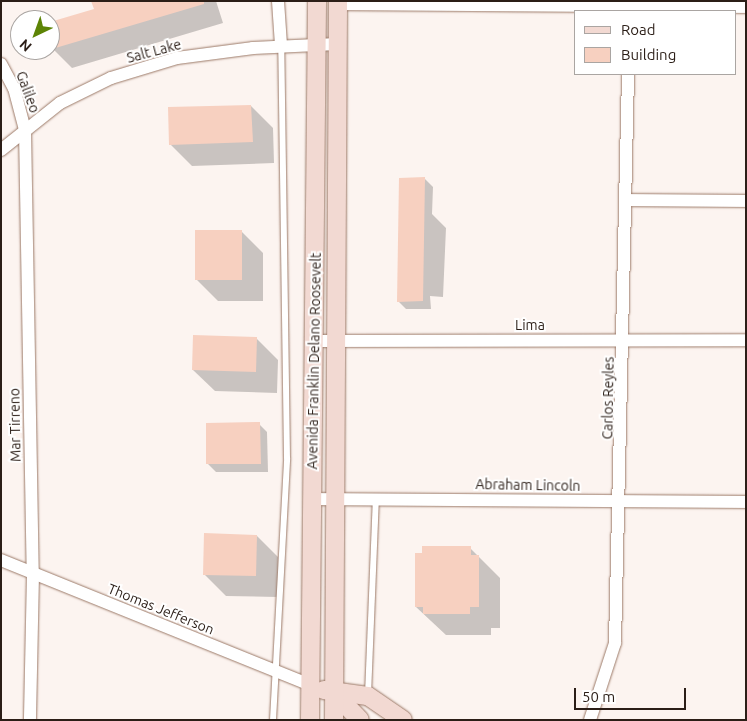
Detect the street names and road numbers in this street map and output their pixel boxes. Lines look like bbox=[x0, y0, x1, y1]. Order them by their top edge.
street label: Salt Lake bbox=[125, 36, 183, 66]
street label: Galileo bbox=[13, 69, 43, 115]
street label: Avenida Franklin Delano Roosevelt bbox=[304, 252, 324, 470]
street label: Lima bbox=[515, 317, 545, 333]
street label: Carlos Reyles bbox=[599, 356, 617, 440]
street label: Mar Tirreno bbox=[6, 388, 24, 462]
street label: Abraham Lincoln bbox=[475, 476, 581, 494]
street label: Thomas Jefferson bbox=[105, 580, 217, 638]

